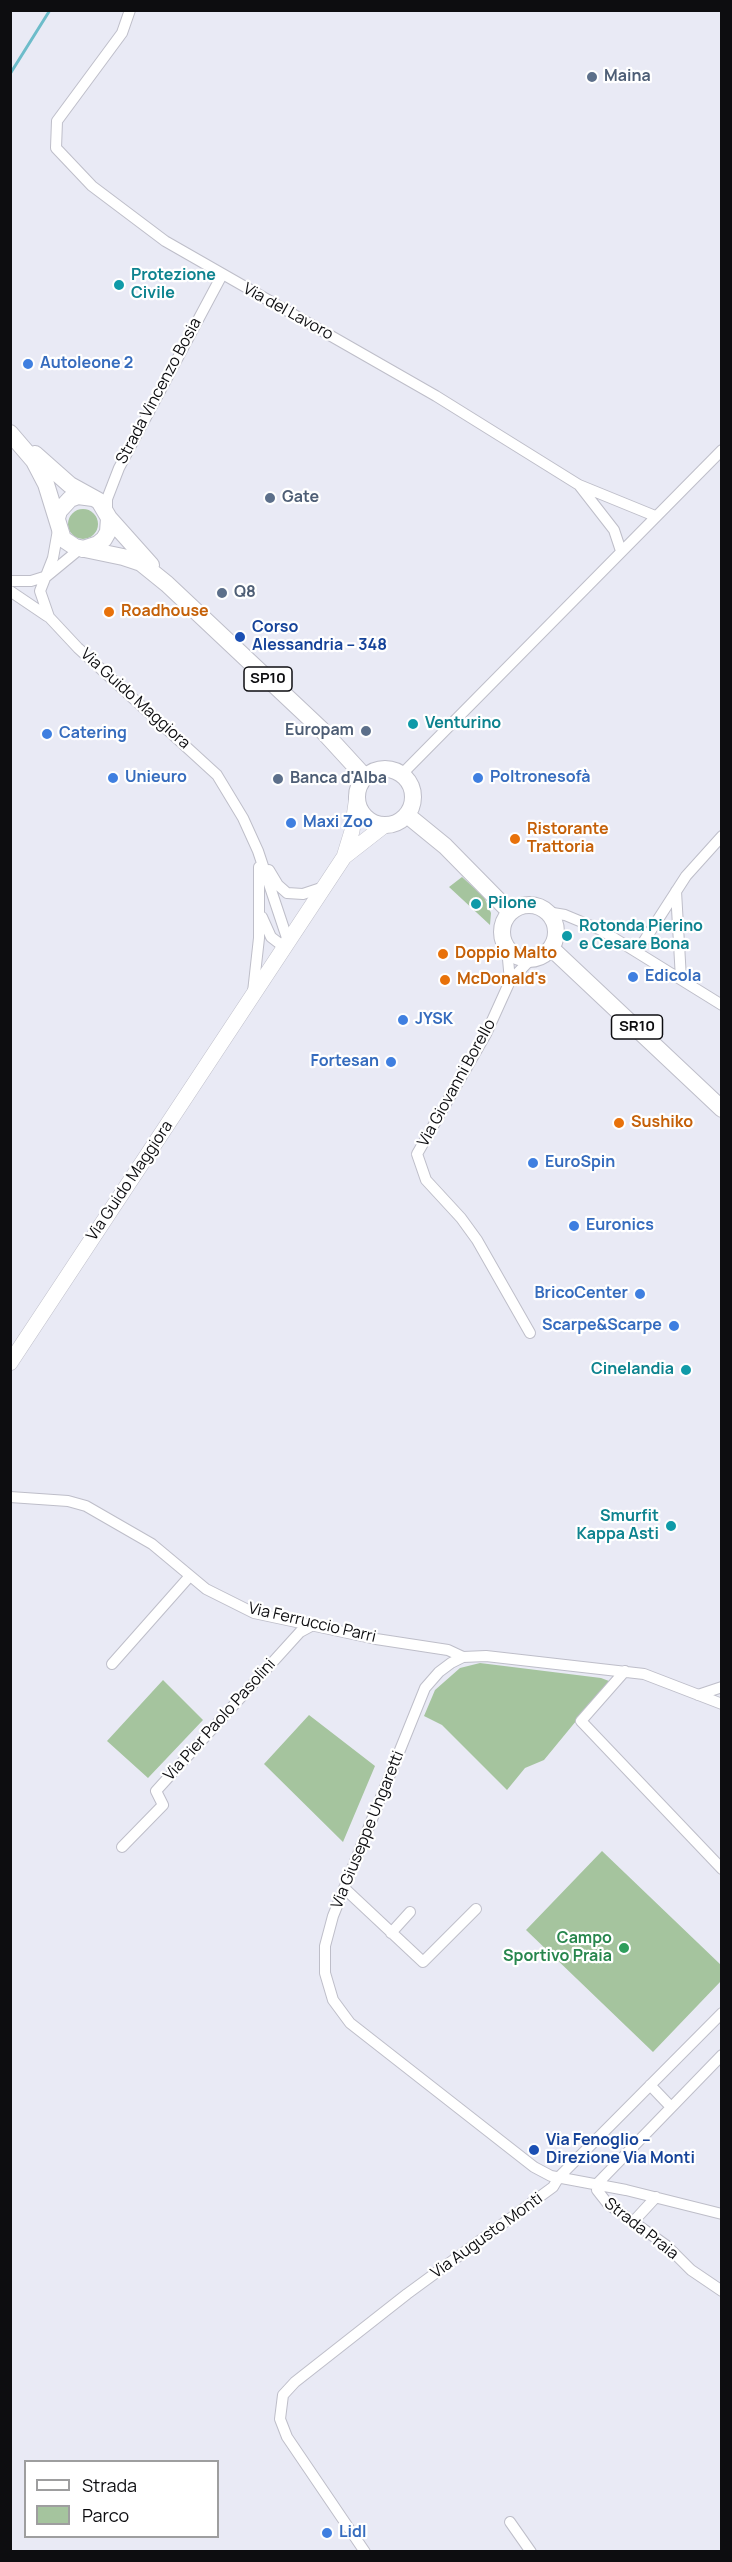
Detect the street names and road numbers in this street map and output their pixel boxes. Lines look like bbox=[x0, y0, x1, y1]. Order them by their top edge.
street label: Via del Lavoro bbox=[240, 279, 336, 345]
street label: Strada Vincenzo Bosia bbox=[112, 315, 206, 467]
street label: Via Guido Maggiora bbox=[76, 645, 194, 753]
road number: SP10 bbox=[244, 667, 292, 691]
road number: SR10 bbox=[612, 1015, 662, 1039]
street label: Via Giovanni Borello bbox=[414, 1016, 500, 1150]
street label: Via Guido Maggiora bbox=[83, 1117, 177, 1245]
street label: Via Ferruccio Parri bbox=[246, 1599, 378, 1647]
street label: Via Pier Paolo Pasolini bbox=[160, 1655, 280, 1785]
street label: Via Giuseppe Ungaretti bbox=[328, 1748, 408, 1912]
street label: Via Augusto Monti bbox=[427, 2189, 547, 2283]
street label: Strada Praia bbox=[600, 2194, 682, 2264]

